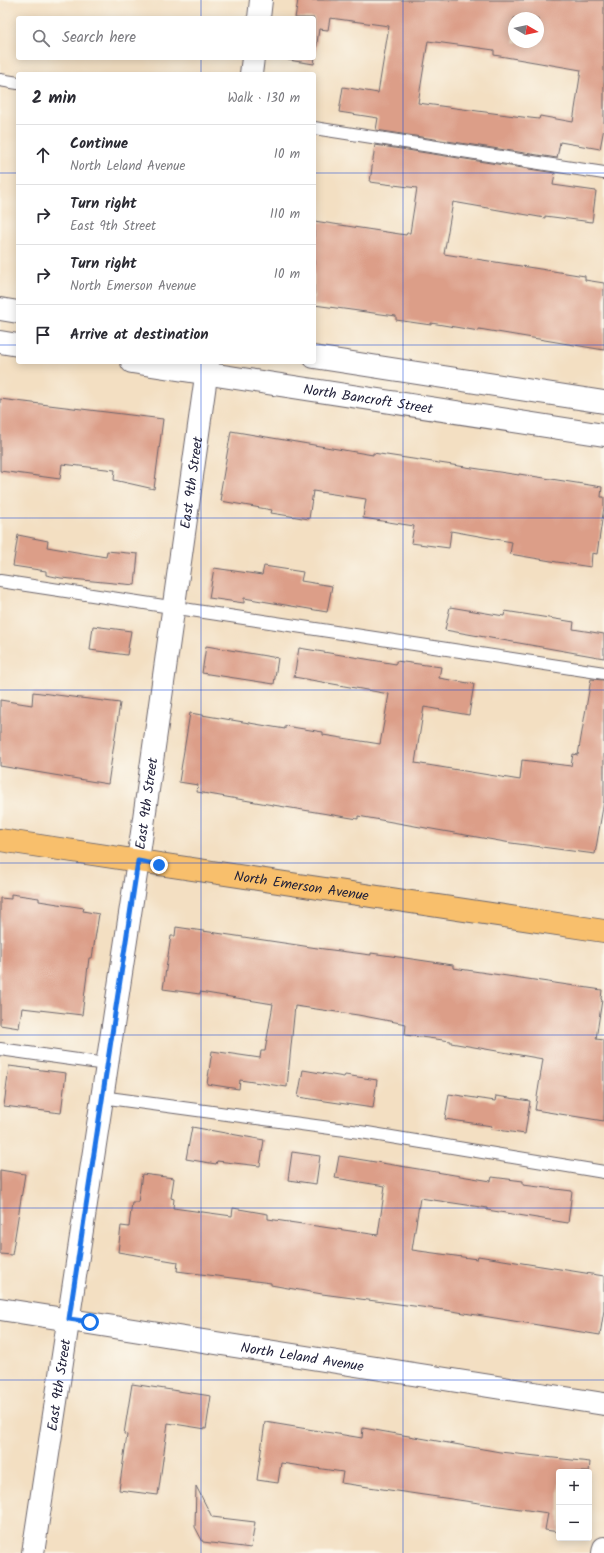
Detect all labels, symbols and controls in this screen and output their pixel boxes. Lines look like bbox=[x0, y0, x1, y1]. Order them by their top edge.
north arrow bbox=[508, 12, 544, 48]
search box bbox=[16, 16, 316, 60]
text: Search here bbox=[62, 26, 136, 50]
icon: search bbox=[30, 27, 52, 49]
text: 2 min bbox=[32, 85, 76, 112]
text: Walk · 130 m bbox=[227, 88, 300, 109]
text: Continue bbox=[70, 132, 128, 156]
icon: ahead bbox=[32, 144, 54, 166]
text: 10 m bbox=[274, 144, 300, 165]
text: North Leland Avenue bbox=[70, 156, 185, 177]
text: Turn right bbox=[70, 192, 137, 216]
icon: right bbox=[32, 204, 54, 226]
text: 110 m bbox=[270, 204, 300, 225]
text: East 9th Street bbox=[70, 216, 156, 237]
text: Turn right bbox=[70, 252, 137, 276]
icon: right bbox=[32, 264, 54, 286]
text: 10 m bbox=[274, 264, 300, 285]
text: North Emerson Avenue bbox=[70, 276, 196, 297]
text: Arrive at destination bbox=[70, 323, 209, 347]
icon: arrive bbox=[32, 324, 54, 346]
street label: North Bancroft Street bbox=[302, 379, 435, 420]
street label: East 9th Street bbox=[175, 435, 209, 530]
street label: East 9th Street bbox=[130, 756, 164, 851]
route end bbox=[150, 856, 168, 874]
street label: North Emerson Avenue bbox=[233, 865, 371, 908]
route start bbox=[81, 1313, 99, 1331]
street label: East 9th Street bbox=[42, 1337, 77, 1433]
street label: North Leland Avenue bbox=[239, 1337, 366, 1378]
map controls bbox=[556, 1469, 592, 1541]
button: + bbox=[556, 1469, 592, 1505]
button: − bbox=[556, 1505, 592, 1541]

